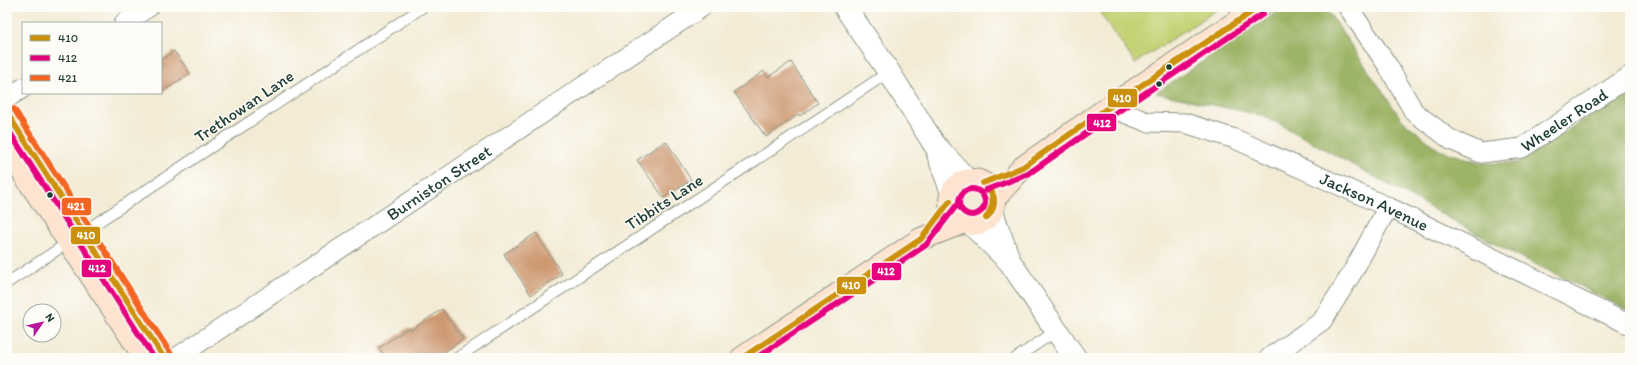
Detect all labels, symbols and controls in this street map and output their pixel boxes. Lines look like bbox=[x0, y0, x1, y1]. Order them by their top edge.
legend bbox=[22, 22, 162, 94]
text: 410 bbox=[58, 31, 78, 45]
text: 412 bbox=[58, 51, 78, 65]
unlabelled marker bbox=[1164, 62, 1174, 72]
street label: Trethowan Lane bbox=[190, 65, 298, 147]
text: 421 bbox=[58, 71, 78, 85]
unlabelled marker bbox=[1154, 79, 1164, 89]
street label: Wheeler Road bbox=[1517, 84, 1612, 156]
line badge: 410 bbox=[1107, 88, 1138, 108]
text: 410 bbox=[1113, 92, 1131, 105]
line badge: 412 bbox=[1086, 113, 1117, 132]
text: 412 bbox=[1093, 117, 1111, 130]
street label: Burniston Street bbox=[383, 140, 495, 225]
street label: Jackson Avenue bbox=[1317, 168, 1432, 235]
street label: Tibbits Lane bbox=[622, 170, 706, 234]
unlabelled marker bbox=[45, 190, 55, 200]
line badge: 421 bbox=[61, 197, 92, 216]
text: 421 bbox=[67, 200, 86, 213]
line badge: 410 bbox=[70, 226, 101, 245]
text: 410 bbox=[77, 229, 95, 242]
line badge: 412 bbox=[81, 259, 112, 278]
text: 412 bbox=[88, 262, 106, 275]
line badge: 412 bbox=[871, 262, 902, 281]
text: 412 bbox=[877, 265, 895, 278]
line badge: 410 bbox=[836, 276, 867, 295]
text: 410 bbox=[842, 279, 860, 292]
north arrow bbox=[22, 303, 62, 343]
text: N bbox=[42, 311, 57, 324]

